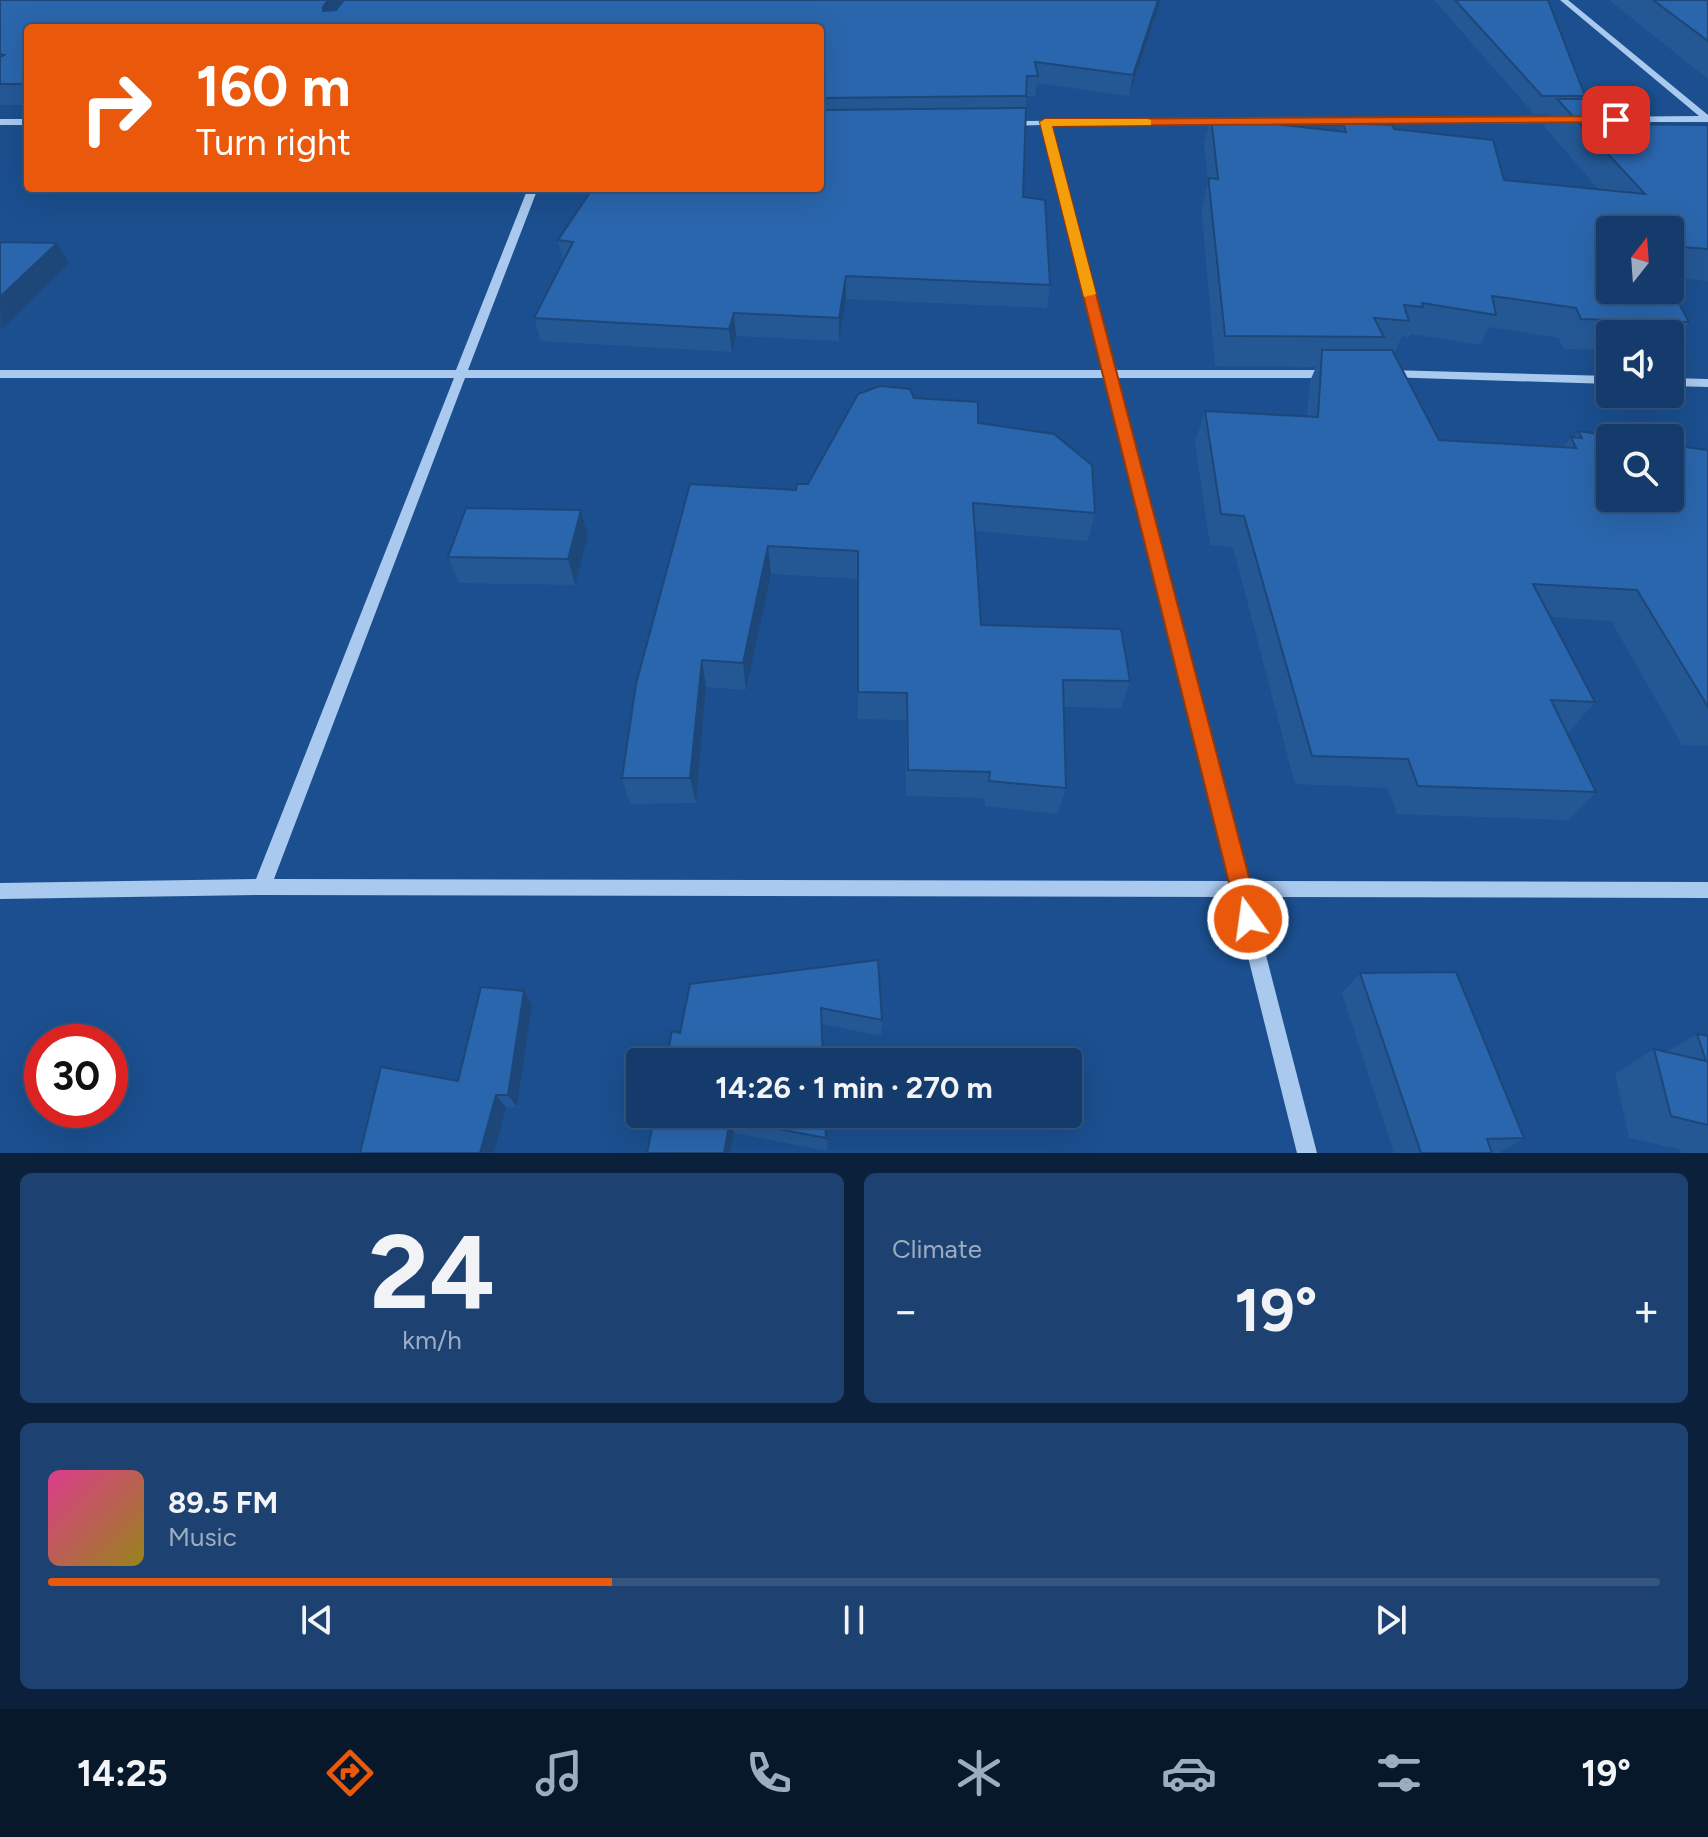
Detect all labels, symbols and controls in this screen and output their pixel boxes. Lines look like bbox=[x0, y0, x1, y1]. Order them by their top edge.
text: 160 m bbox=[196, 53, 351, 120]
icon: right bbox=[64, 56, 168, 160]
pin bbox=[1582, 86, 1650, 154]
icon: arrive bbox=[1594, 98, 1638, 142]
text: Turn right bbox=[196, 121, 351, 164]
north arrow bbox=[1596, 216, 1684, 304]
map controls bbox=[1596, 216, 1684, 512]
button: sound bbox=[1596, 320, 1684, 408]
button: search bbox=[1596, 424, 1684, 512]
position arrow bbox=[1206, 877, 1290, 961]
speed limit sign: 30 bbox=[24, 1024, 128, 1128]
text: 14:26 · 1 min · 270 m bbox=[715, 1069, 993, 1106]
text: 24 bbox=[369, 1209, 495, 1334]
text: Climate bbox=[892, 1233, 982, 1265]
text: 19° bbox=[1235, 1274, 1317, 1346]
text: − bbox=[892, 1284, 919, 1337]
text: + bbox=[1633, 1284, 1660, 1337]
text: km/h bbox=[402, 1324, 462, 1356]
text: 89.5 FM bbox=[168, 1484, 278, 1521]
text: Music bbox=[168, 1521, 237, 1553]
icon: previous bbox=[295, 1598, 339, 1642]
icon: pause bbox=[832, 1598, 876, 1642]
icon: next bbox=[1369, 1598, 1413, 1642]
icon: directions bbox=[322, 1745, 378, 1801]
icon: music bbox=[531, 1745, 587, 1801]
icon: phone bbox=[741, 1745, 797, 1801]
icon: climate bbox=[951, 1745, 1007, 1801]
icon: car bbox=[1161, 1745, 1217, 1801]
icon: filters bbox=[1371, 1745, 1427, 1801]
text: 14:25 bbox=[77, 1752, 168, 1795]
text: 19° bbox=[1581, 1752, 1631, 1795]

